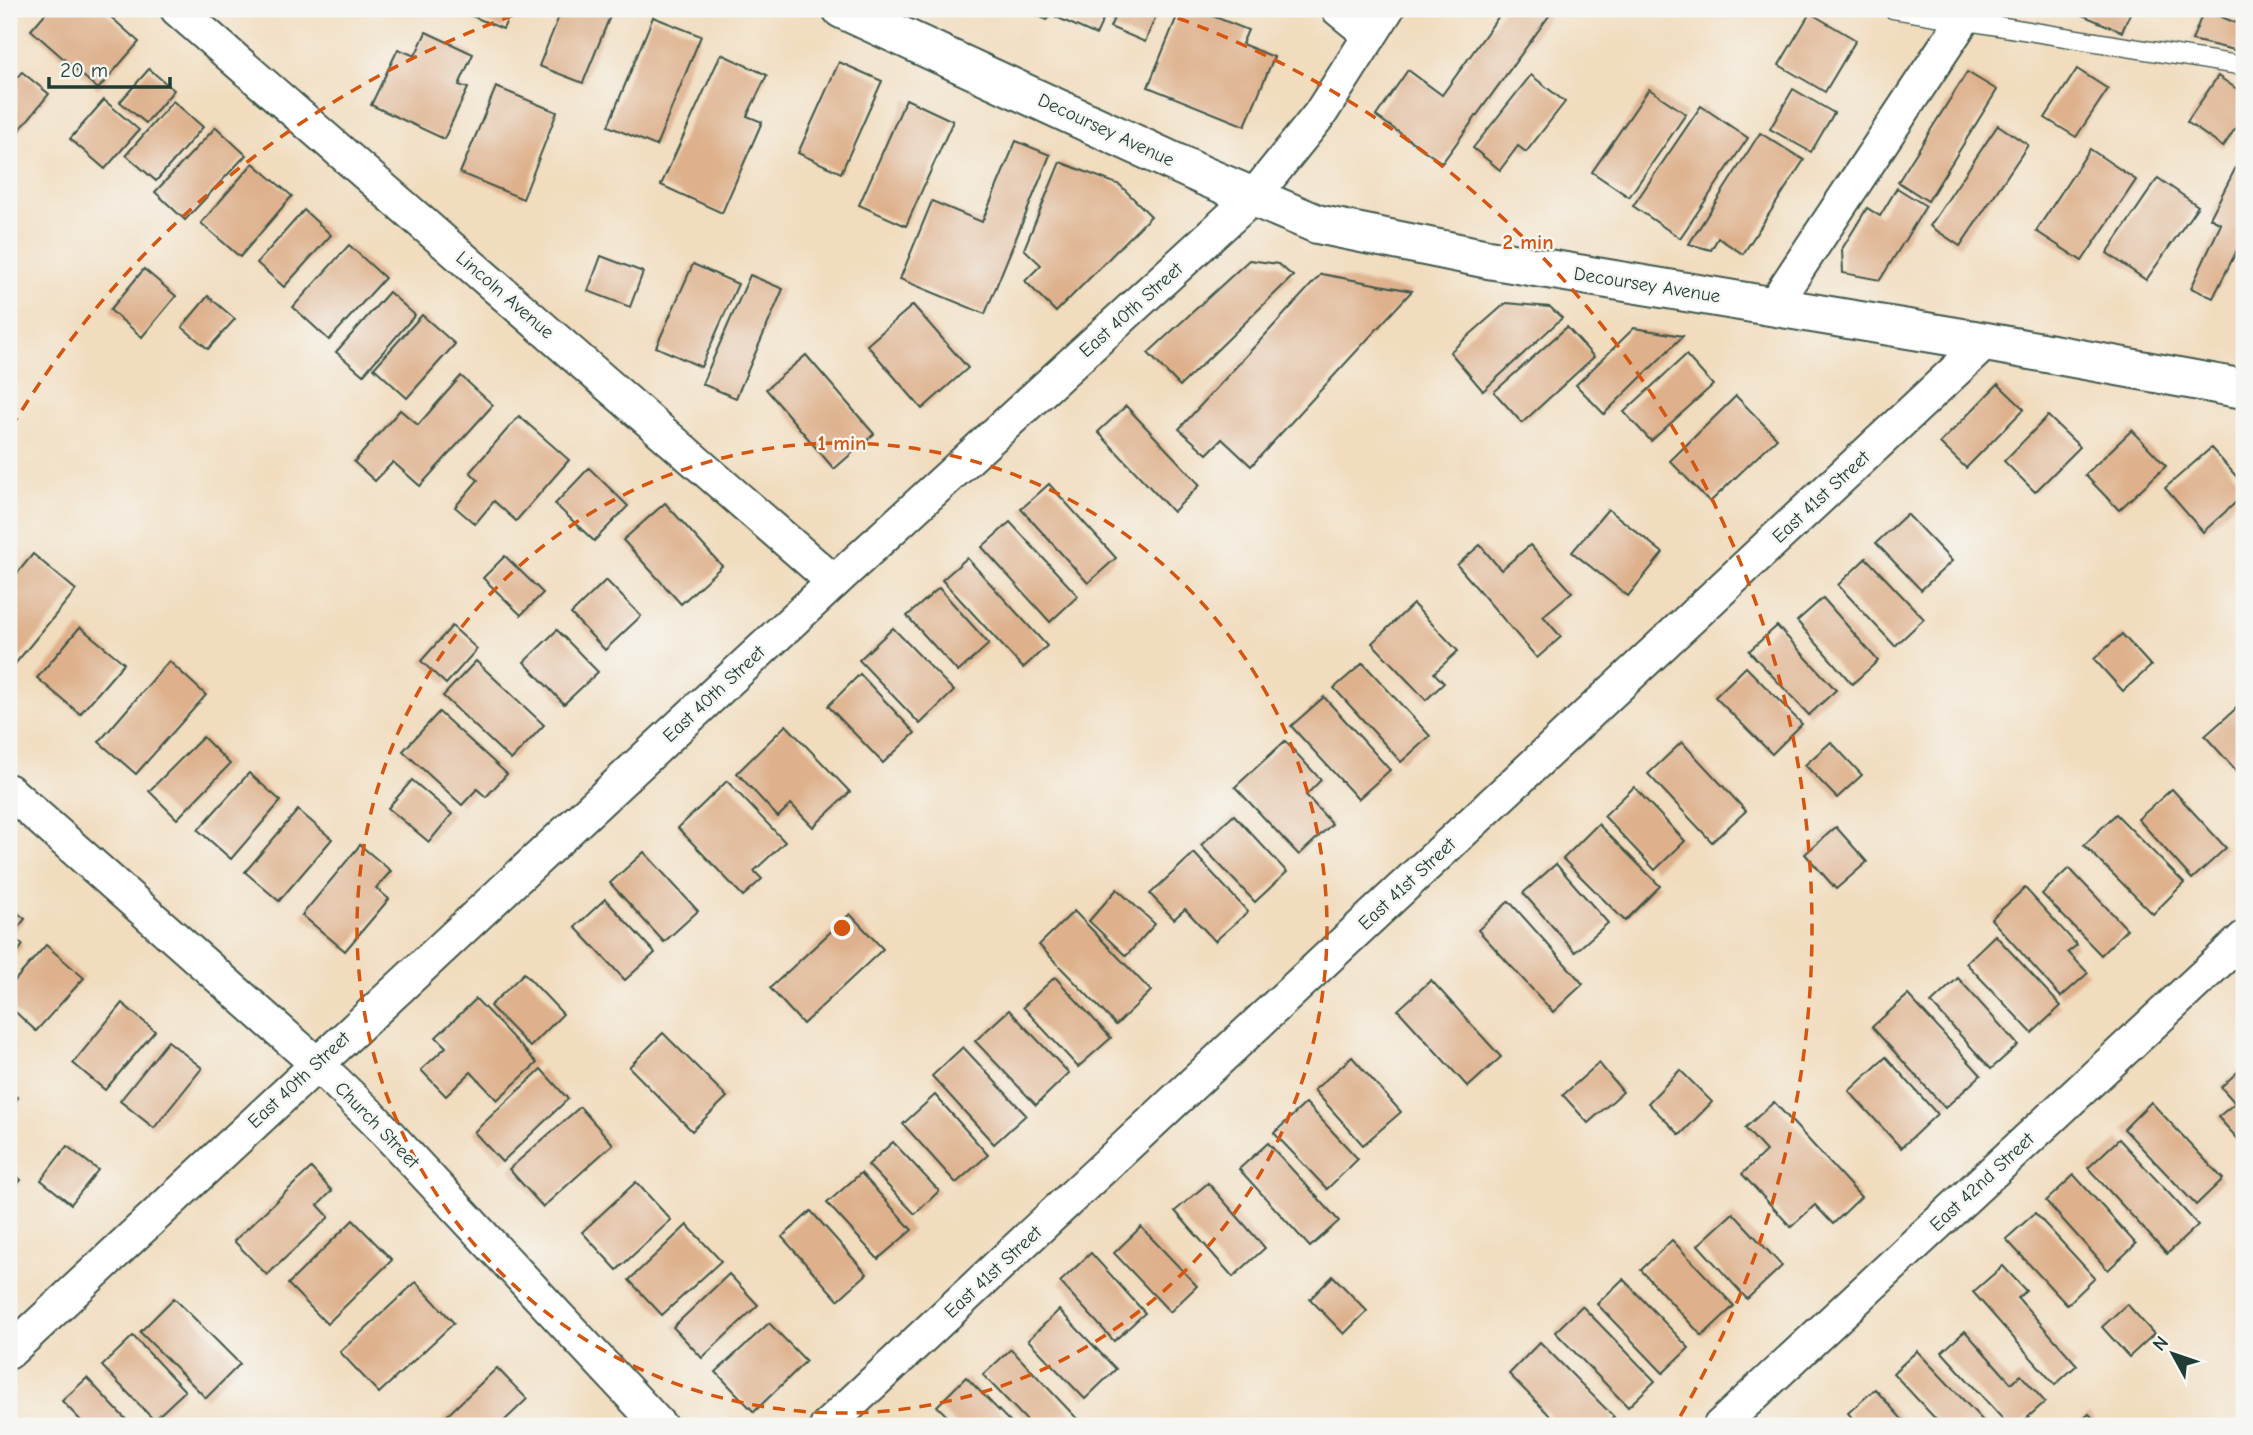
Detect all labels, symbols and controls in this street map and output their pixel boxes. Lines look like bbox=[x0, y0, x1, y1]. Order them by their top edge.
scale bar bbox=[49, 46, 170, 90]
text: 20 m bbox=[60, 58, 108, 82]
street label: Decoursey Avenue bbox=[1034, 89, 1178, 171]
text: 2 min bbox=[1502, 230, 1554, 254]
street label: Lincoln Avenue bbox=[452, 247, 558, 343]
street label: East 40th Street bbox=[1075, 258, 1188, 362]
street label: Decoursey Avenue bbox=[1572, 263, 1722, 307]
text: 1 min bbox=[818, 431, 866, 455]
street label: East 41st Street bbox=[1768, 446, 1875, 548]
street label: East 40th Street bbox=[658, 641, 770, 747]
street label: East 41st Street bbox=[1354, 833, 1461, 935]
centre of rings bbox=[830, 916, 854, 940]
street label: East 40th Street bbox=[243, 1027, 355, 1133]
street label: Church Street bbox=[330, 1077, 424, 1173]
street label: East 42nd Street bbox=[1925, 1128, 2039, 1236]
street label: East 41st Street bbox=[940, 1221, 1047, 1323]
north arrow bbox=[2138, 1320, 2208, 1390]
text: N bbox=[2148, 1332, 2173, 1356]

